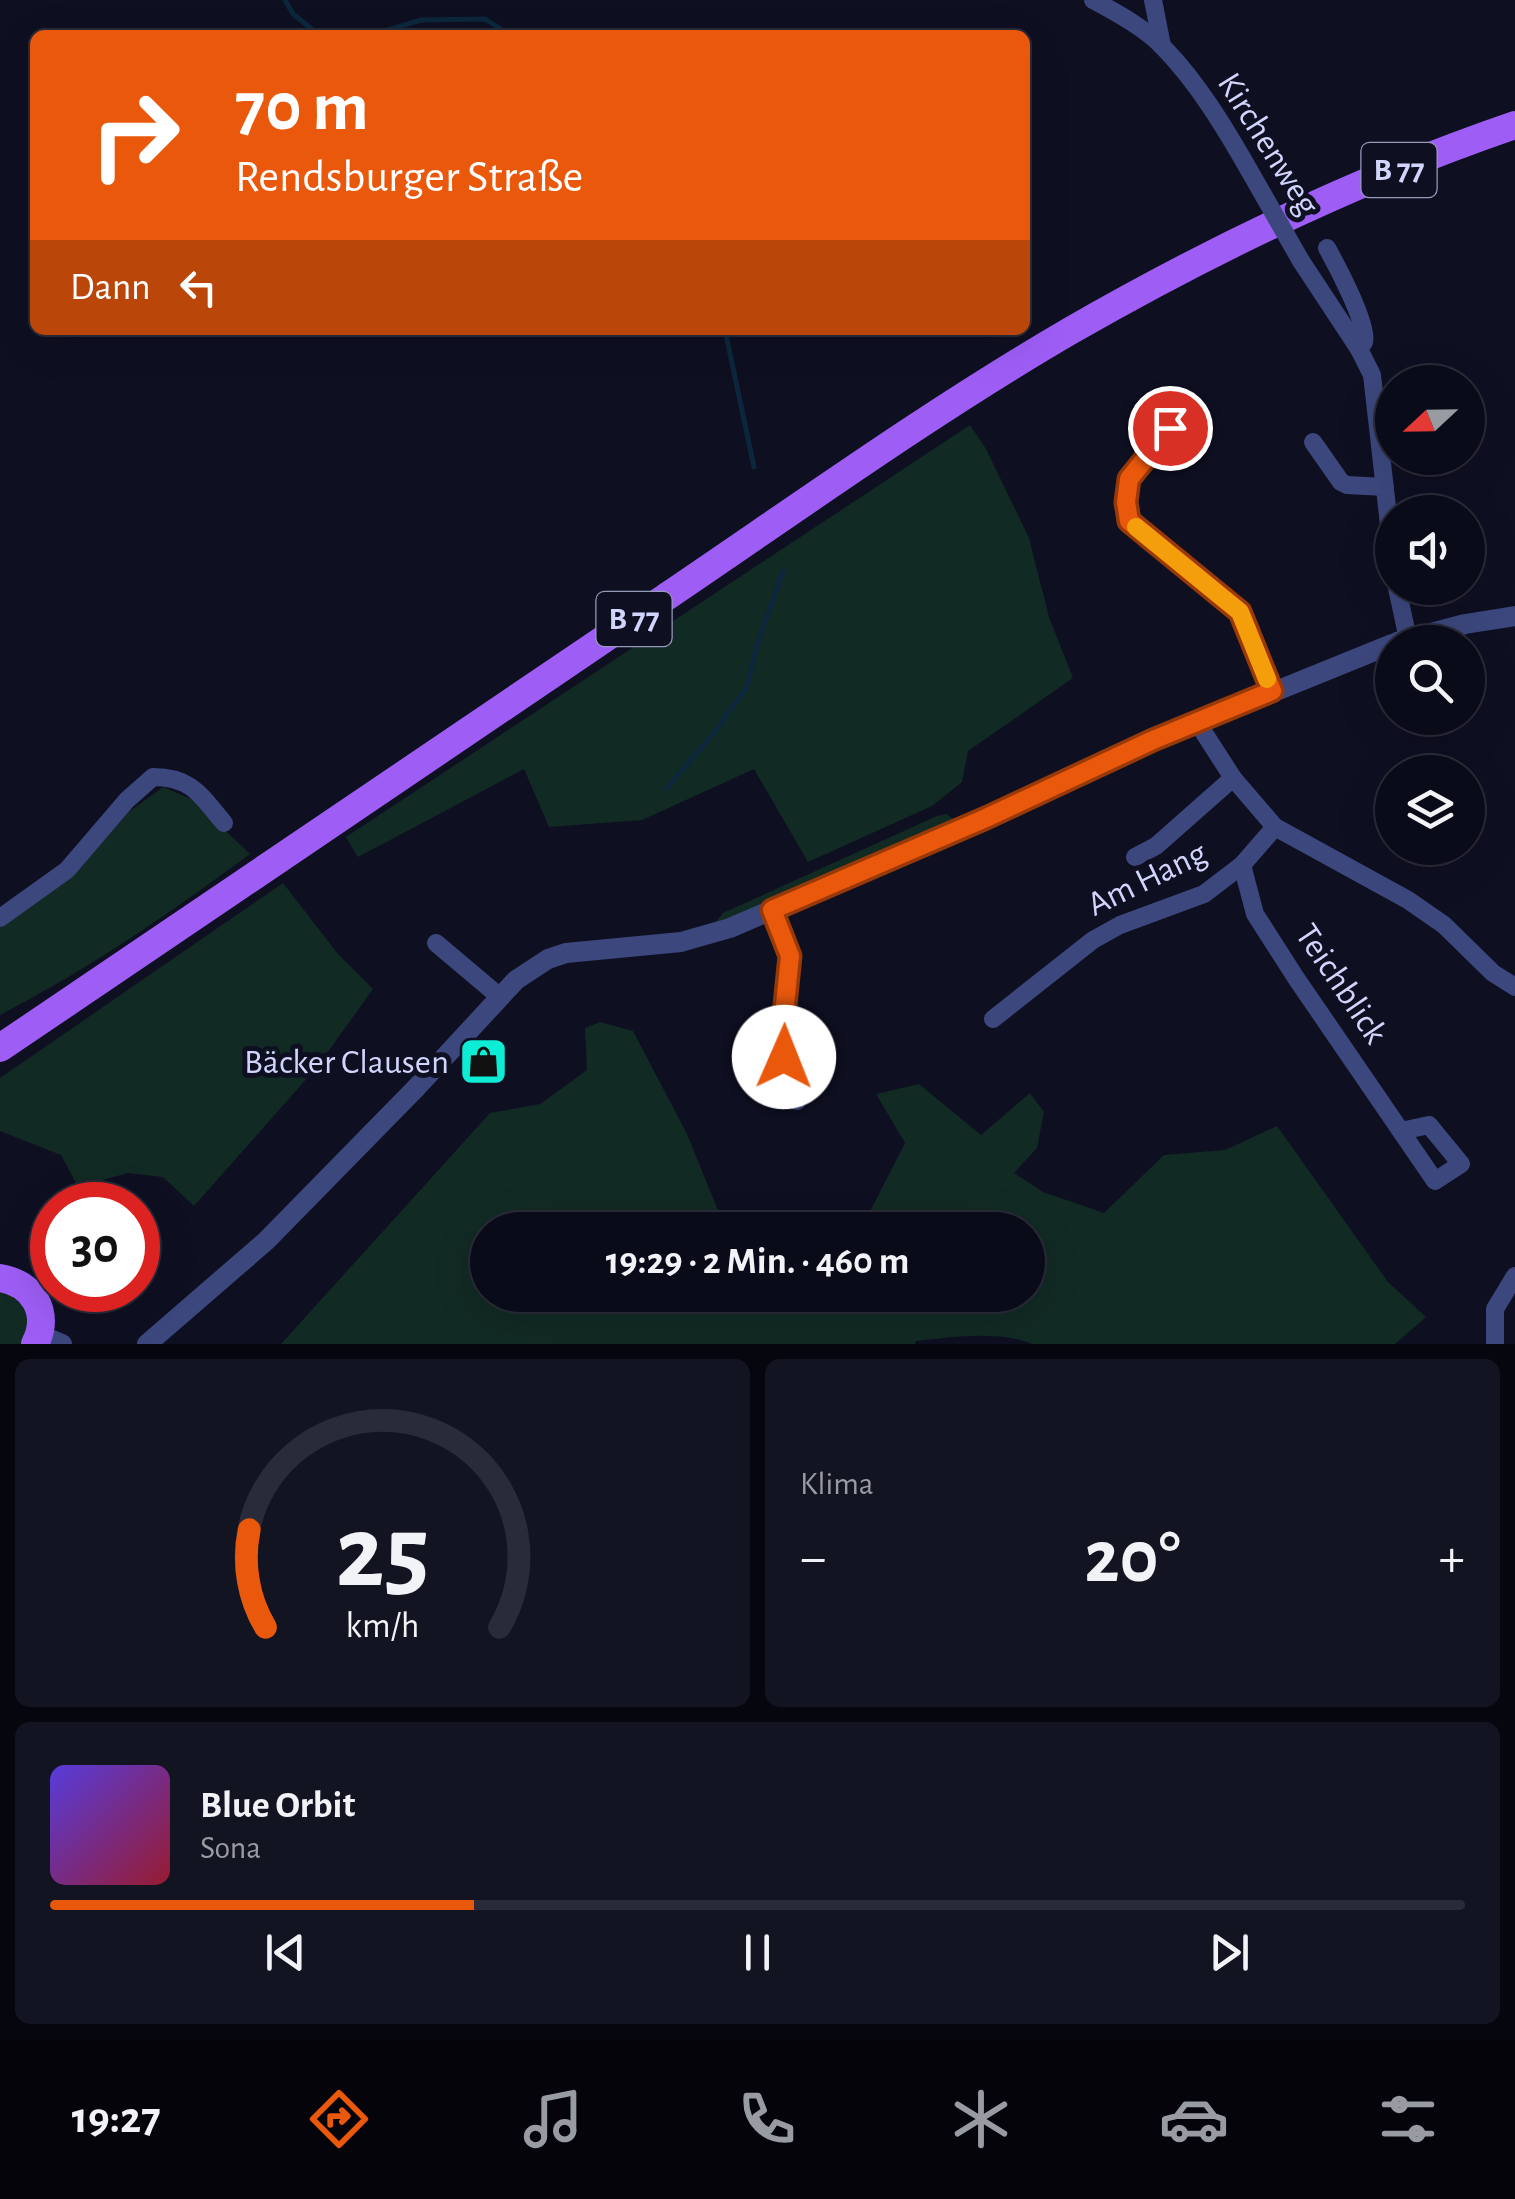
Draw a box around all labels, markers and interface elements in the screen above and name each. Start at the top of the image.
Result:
street label: Kirchenweg [1211,67,1325,221]
icon: right [70,70,200,200]
text: 70 m [235,73,369,143]
road number: B 77 [1362,143,1436,197]
text: Rendsburger Straße [235,155,583,200]
icon: left [171,260,226,315]
text: Dann [70,269,151,307]
north arrow [1375,365,1485,475]
map controls [1375,365,1485,865]
pin [1128,386,1213,471]
icon: arrive [1143,401,1198,456]
button: sound [1375,495,1485,605]
road number: B 77 [596,592,672,646]
button: search [1375,625,1485,735]
button: layers [1375,755,1485,865]
street label: Am Hang [1082,835,1212,923]
street label: Teichblick [1289,918,1393,1050]
position arrow [732,1005,836,1109]
shop icon: Bäcker Clausen [458,1036,510,1088]
place label: Bäcker Clausen [244,1045,449,1080]
speed limit sign: 30 [30,1182,160,1312]
text: 19:29 · 2 Min. · 460 m [606,1243,909,1281]
text: Klima [800,1468,874,1500]
text: 25 [336,1502,429,1606]
text: 20° [1084,1521,1181,1596]
text: − [800,1531,826,1586]
text: + [1439,1531,1465,1586]
text: km/h [346,1608,419,1644]
text: Blue Orbit [200,1787,355,1825]
text: Sona [200,1832,261,1864]
icon: previous [258,1925,313,1980]
icon: pause [730,1925,785,1980]
icon: next [1202,1925,1257,1980]
icon: directions [304,2084,374,2154]
icon: music [518,2084,588,2154]
icon: phone [732,2084,802,2154]
icon: climate [946,2084,1016,2154]
icon: car [1159,2084,1229,2154]
icon: filters [1373,2084,1443,2154]
text: 19:27 [72,2096,161,2141]

